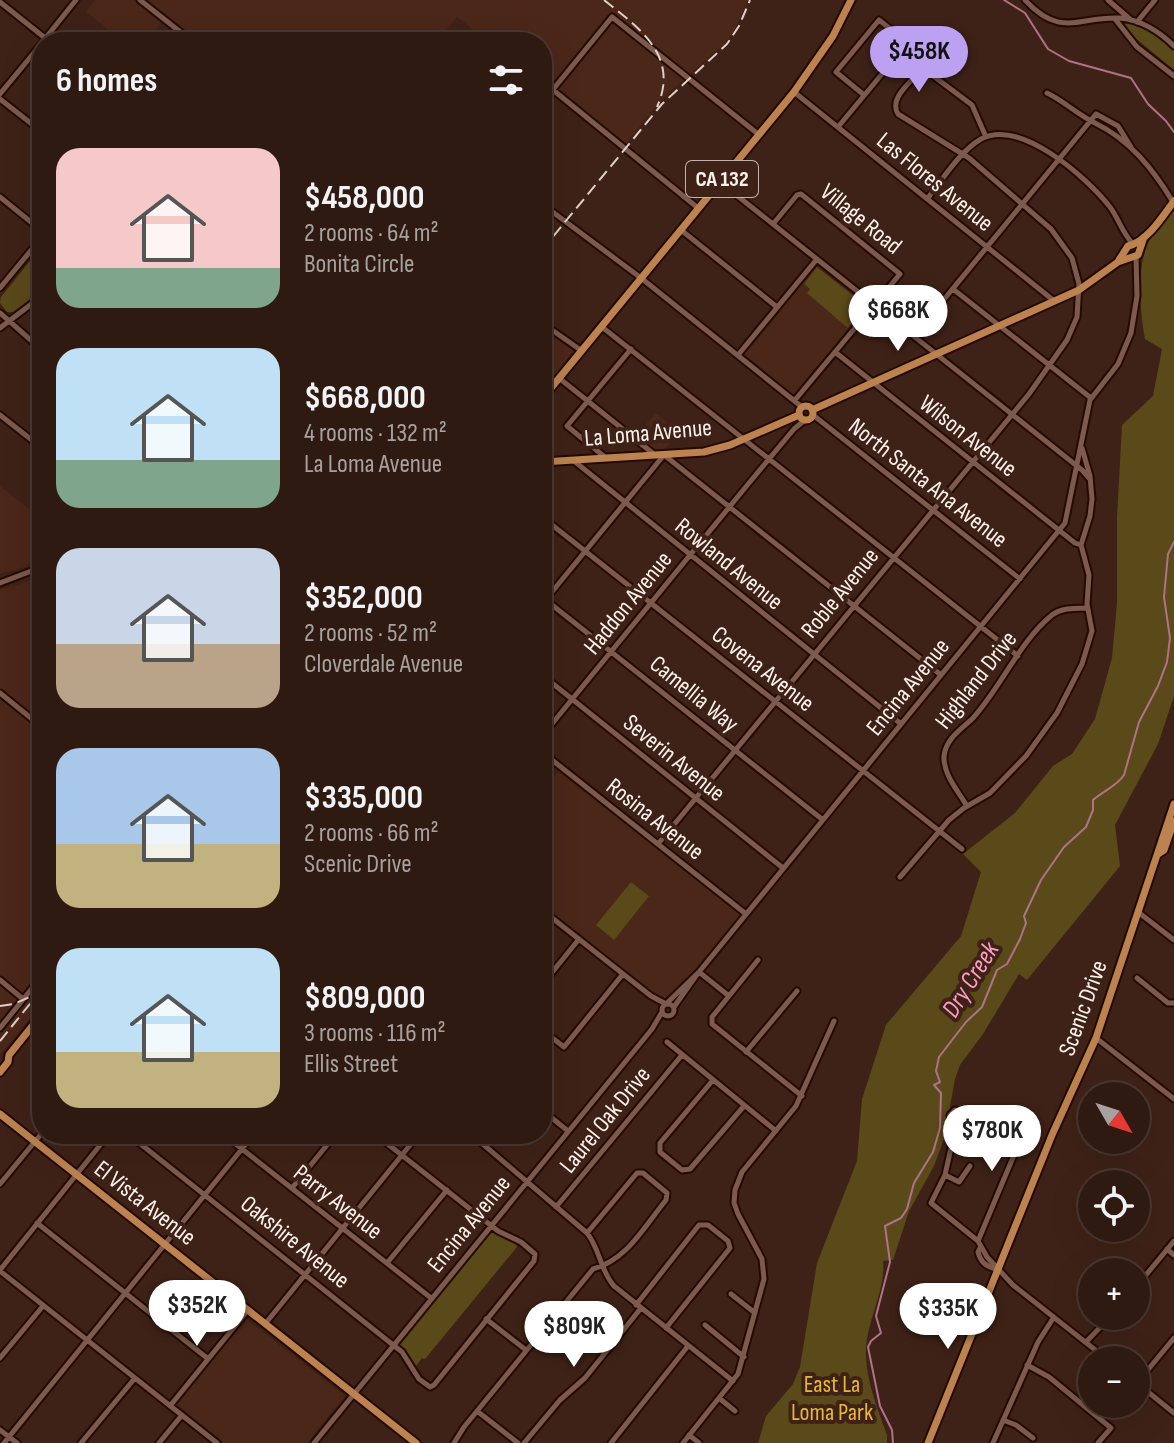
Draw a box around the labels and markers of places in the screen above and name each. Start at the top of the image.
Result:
pin: $458K [863,26,975,94]
pin: $668K [842,285,954,353]
pin: $780K [936,1105,1048,1173]
pin: $352K [141,1280,253,1348]
pin: $335K [892,1283,1004,1351]
pin: $809K [518,1301,630,1369]

